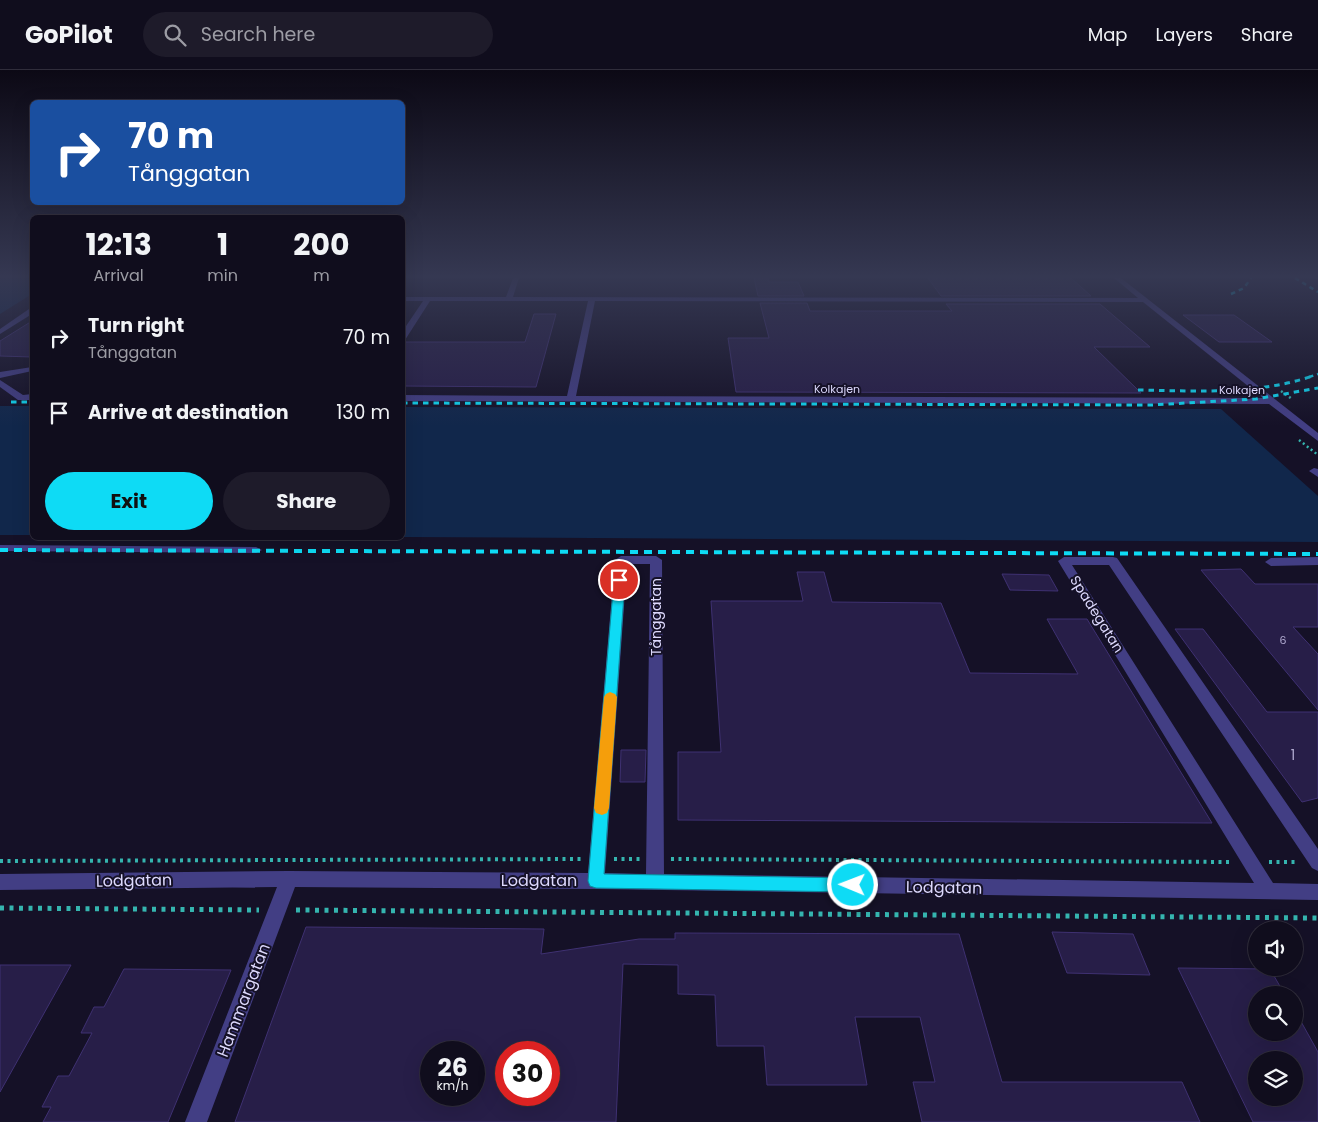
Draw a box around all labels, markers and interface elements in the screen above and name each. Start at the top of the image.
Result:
search box [143,12,493,57]
text: GoPilot [25,18,113,51]
icon: search [161,21,189,49]
text: Search here [201,21,315,48]
text: Map [1088,22,1128,47]
text: Layers [1156,22,1213,47]
text: Share [1241,22,1293,47]
text: 70 m [128,111,214,160]
icon: right [45,120,110,185]
text: Tånggatan [128,158,250,189]
text: 12:13 [85,223,152,266]
text: 1 [217,223,228,266]
text: 200 [293,223,350,266]
text: Arrival [93,264,144,287]
text: min [207,264,238,287]
text: m [313,264,330,287]
text: Turn right [88,312,184,339]
icon: right [45,324,73,352]
text: 70 m [343,324,390,351]
text: Tånggatan [88,341,177,364]
street label: Kolkajen [814,381,860,397]
street label: Kolkajen [1219,382,1265,398]
icon: arrive [45,399,73,427]
text: Arrive at destination [88,399,289,426]
text: 130 m [336,399,390,426]
button: Exit [45,472,213,530]
button: Share [223,472,390,530]
pin [598,559,640,601]
icon: arrive [605,566,633,594]
street label: Spadegatan [1065,571,1129,657]
street label: Tånggatan [646,578,666,656]
house number: 6 [1280,632,1287,648]
house number: 1 [1291,745,1295,765]
position arrow [826,858,878,910]
street label: Lodgatan [96,868,172,893]
street label: Lodgatan [501,869,577,892]
street label: Lodgatan [906,875,982,900]
map controls [1248,921,1303,1106]
button: sound [1248,921,1303,976]
street label: Hammargatan [211,940,276,1060]
button: search [1248,986,1303,1041]
speed limit sign: 30 [495,1041,560,1106]
text: 26 [437,1050,468,1085]
button: layers [1248,1051,1303,1106]
text: km/h [437,1077,468,1094]

